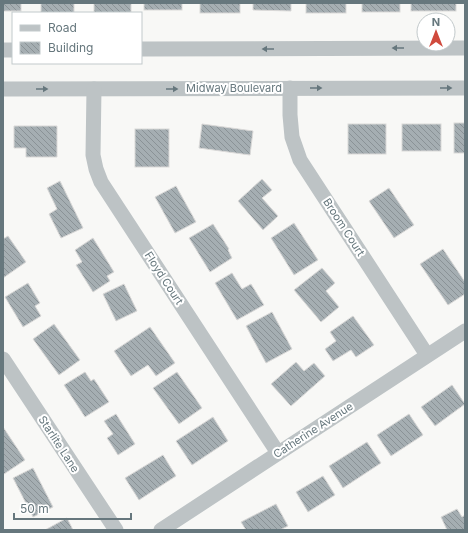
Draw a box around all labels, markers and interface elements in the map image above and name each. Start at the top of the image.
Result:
legend [12,12,142,64]
north arrow [416,12,456,52]
text: N [432,15,440,29]
text: Road [48,20,77,35]
text: Building [48,40,93,55]
one-way arrow [391,45,404,51]
one-way arrow [261,46,274,52]
street label: Midway Boulevard [186,81,282,95]
one-way arrow [310,85,323,91]
one-way arrow [440,85,453,91]
one-way arrow [36,86,49,92]
one-way arrow [166,86,179,92]
street label: Broom Court [320,195,368,259]
street label: Floyd Court [142,249,187,307]
street label: Catherine Avenue [270,399,356,461]
street label: Starlite Lane [35,413,83,475]
scale bar [14,495,131,521]
text: 50 m [20,501,49,516]

